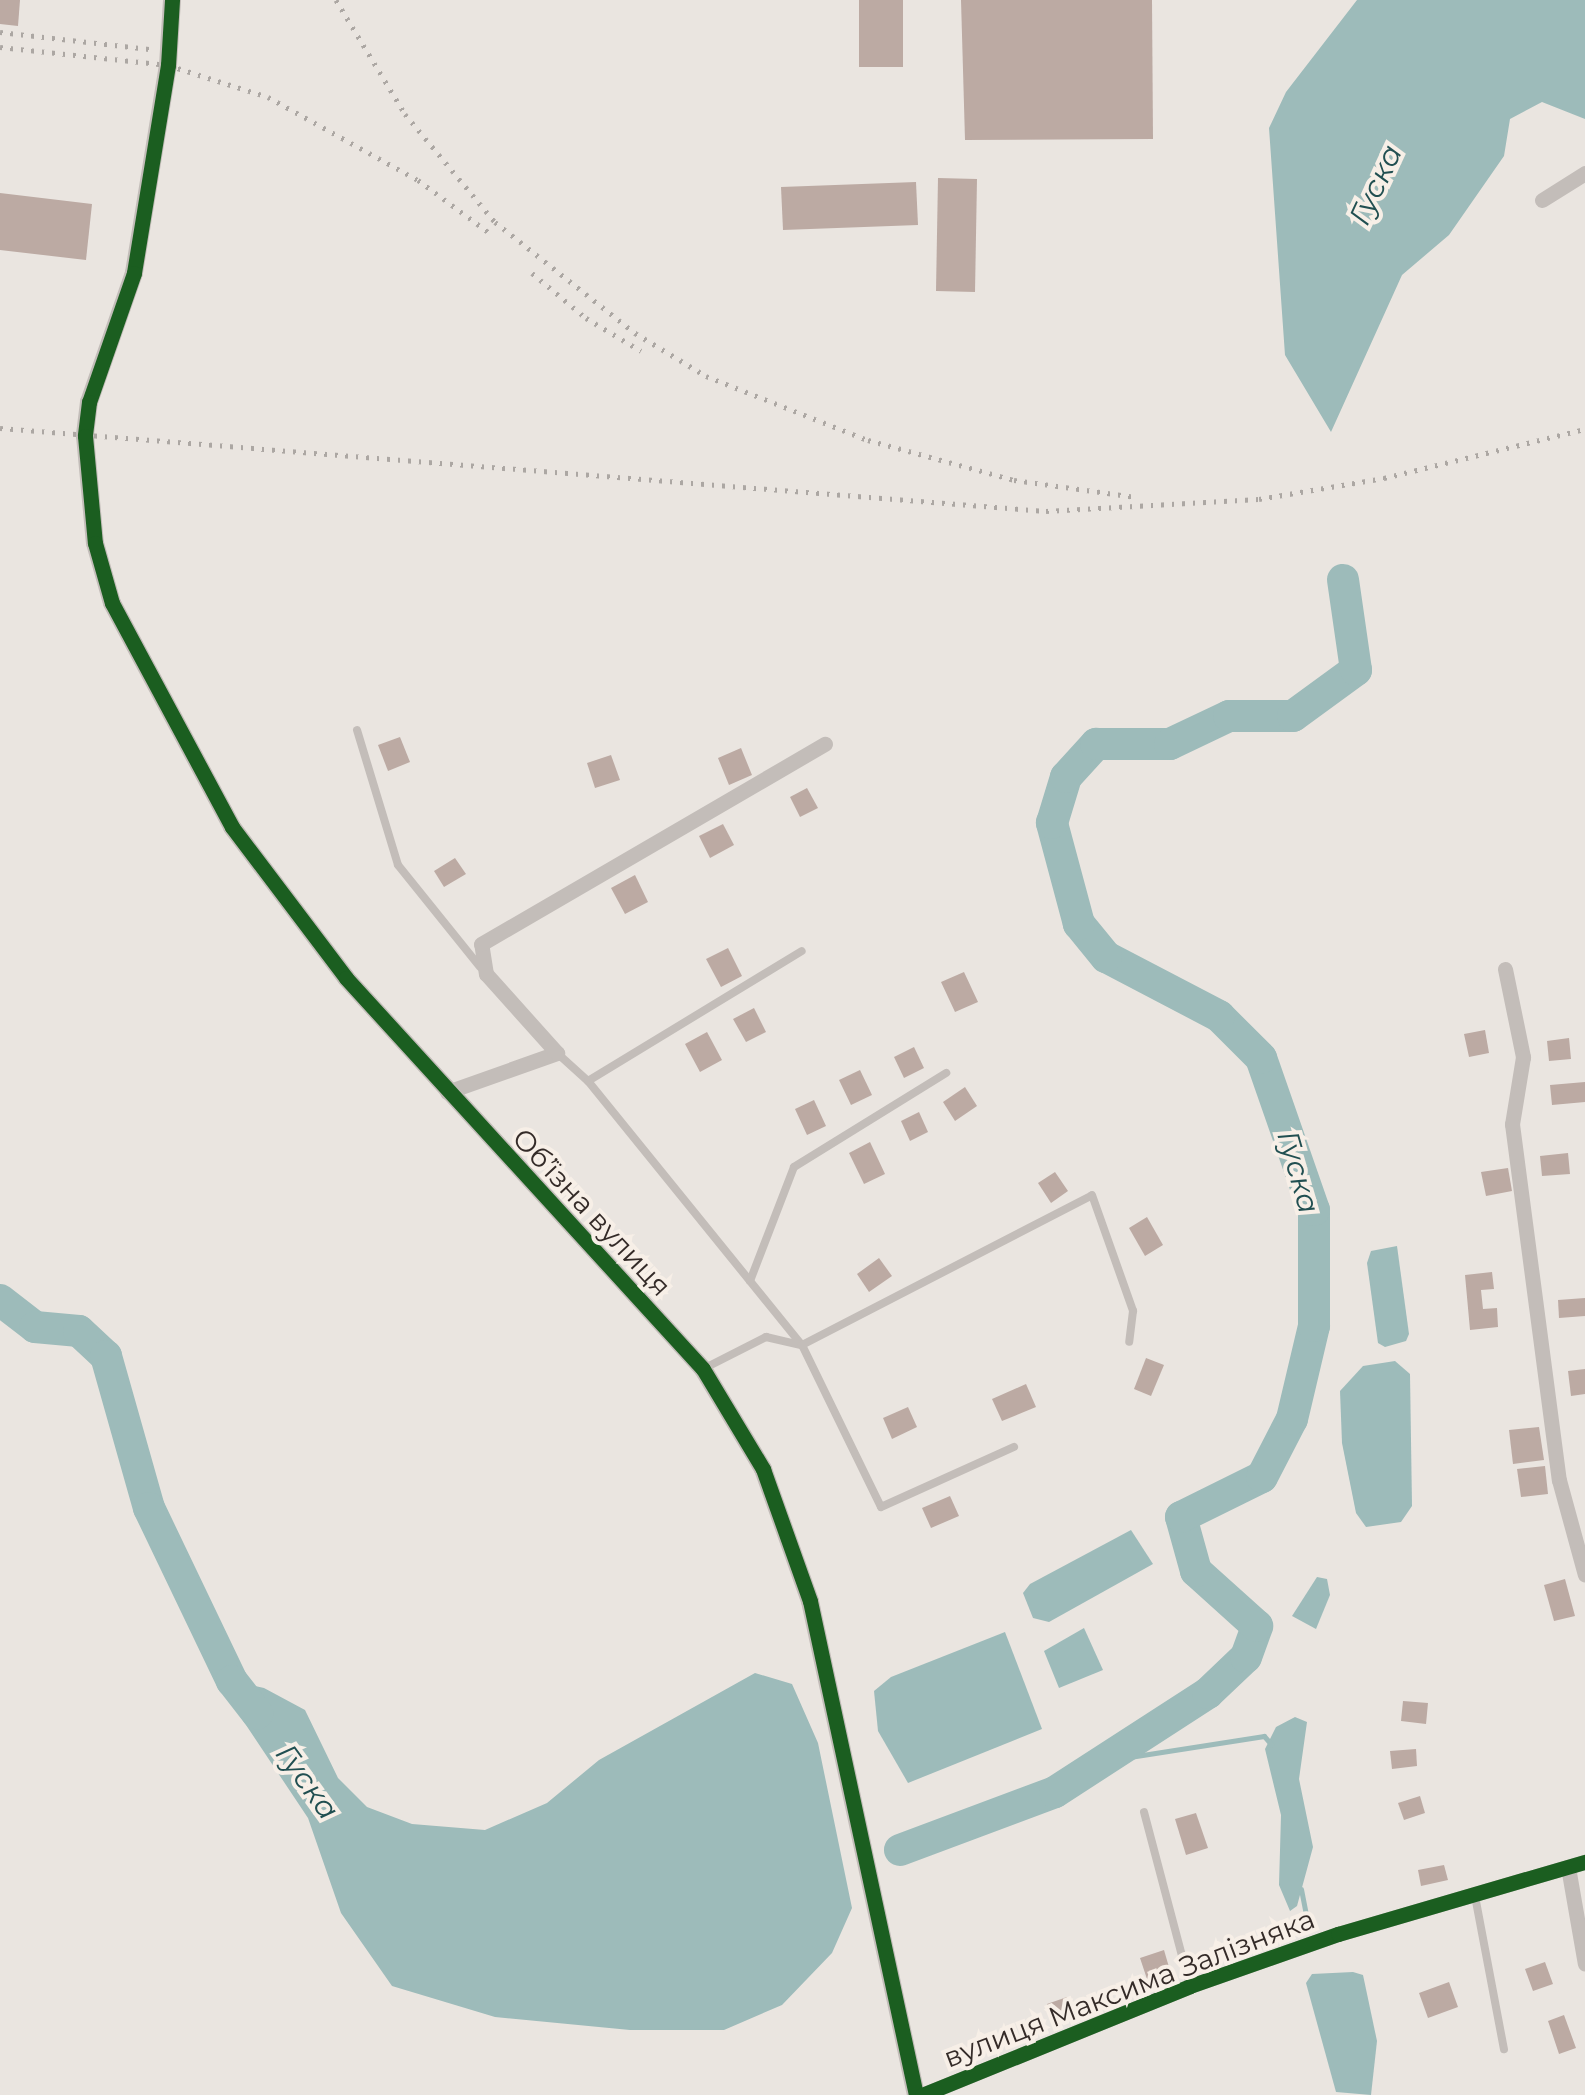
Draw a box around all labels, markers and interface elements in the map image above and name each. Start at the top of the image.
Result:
water label: Гуска [1342,139,1410,231]
street label: Обʼїзна вулиця [506,1121,678,1303]
water label: Гуска [1269,1126,1327,1218]
water label: Гуска [268,1737,346,1827]
street label: вулиця Максима Залізняка [939,1902,1319,2074]

